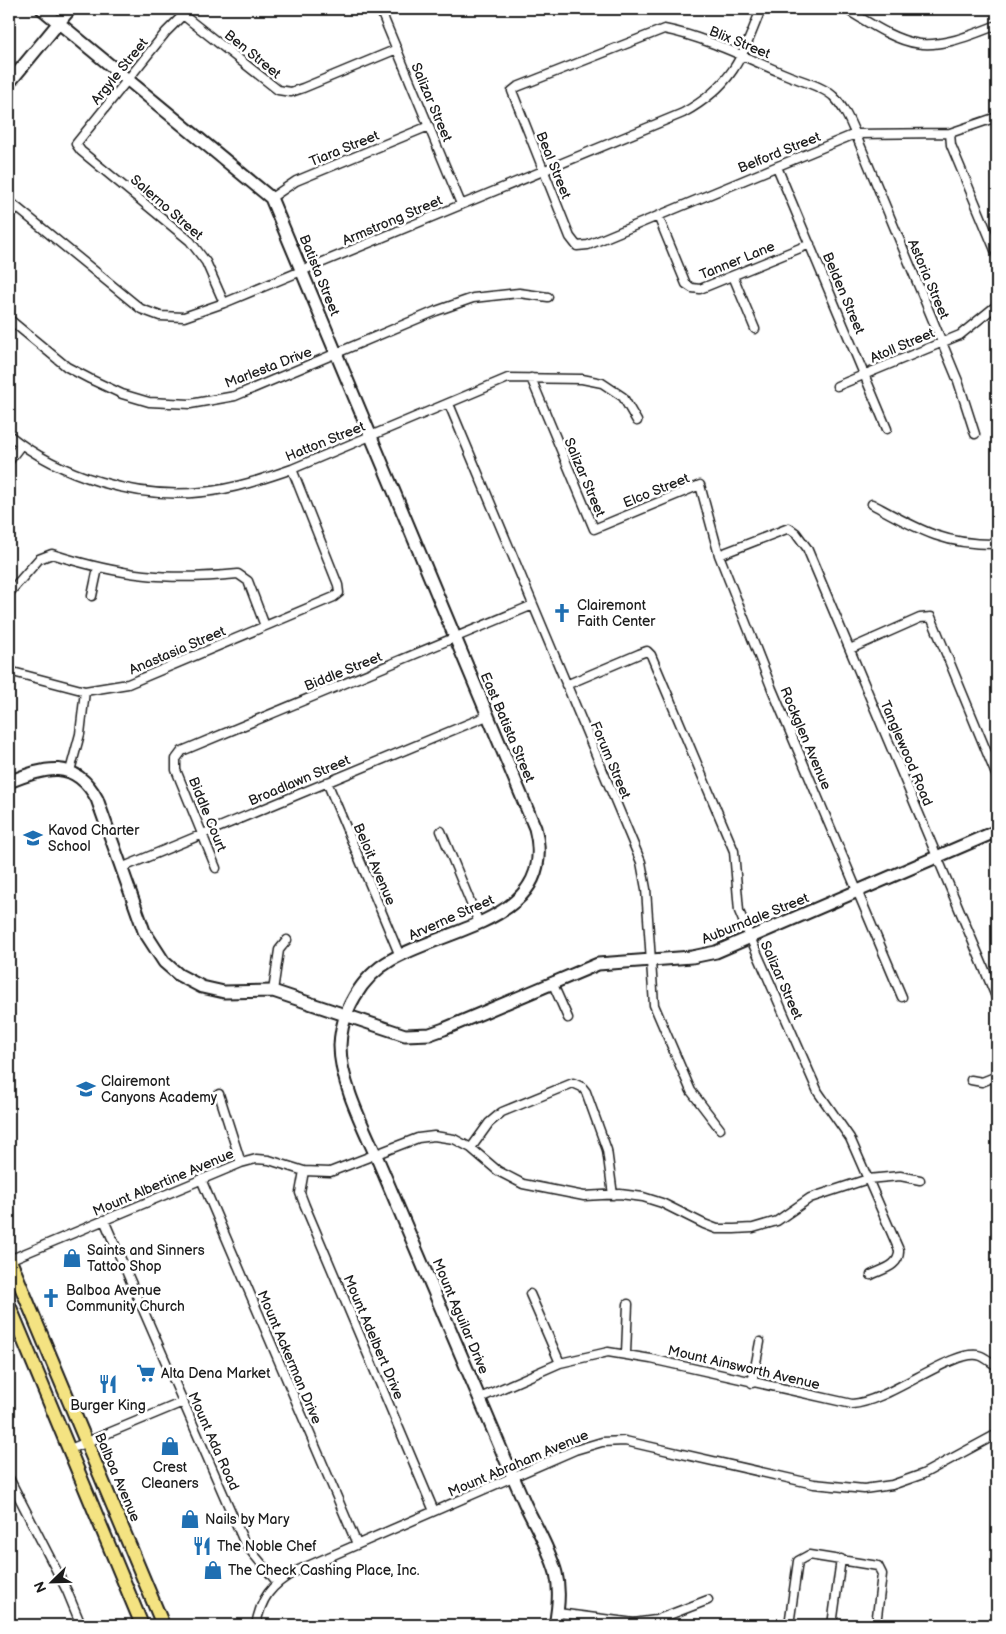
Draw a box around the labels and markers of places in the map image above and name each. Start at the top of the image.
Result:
place label: Clairemont Faith Center [577,597,656,630]
church icon: Clairemont Faith Center [551,602,573,624]
place label: Kavod Charter School [48,822,140,855]
school or university icon: Kavod Charter School [22,827,44,849]
place label: Clairemont Canyons Academy [101,1073,218,1106]
school or university icon: Clairemont Canyons Academy [75,1078,97,1100]
place label: Saints and Sinners Tattoo Shop [87,1242,205,1275]
shop icon: Saints and Sinners Tattoo Shop [61,1247,83,1269]
place label: Balboa Avenue Community Church [66,1282,185,1315]
church icon: Balboa Avenue Community Church [40,1287,62,1309]
supermarket icon: Alta Dena Market [135,1362,157,1384]
place label: Alta Dena Market [161,1365,271,1382]
restaurant icon: Burger King [97,1373,119,1395]
place label: Burger King [70,1397,146,1414]
shop icon: Crest Cleaners [159,1435,181,1457]
place label: Crest Cleaners [141,1459,199,1492]
shop icon: Nails by Mary [179,1508,201,1530]
place label: Nails by Mary [205,1511,290,1528]
restaurant icon: The Noble Chef [191,1535,213,1557]
place label: The Noble Chef [217,1538,317,1555]
shop icon: The Check Cashing Place, Inc. [202,1559,224,1581]
place label: The Check Cashing Place, Inc. [228,1562,420,1579]

